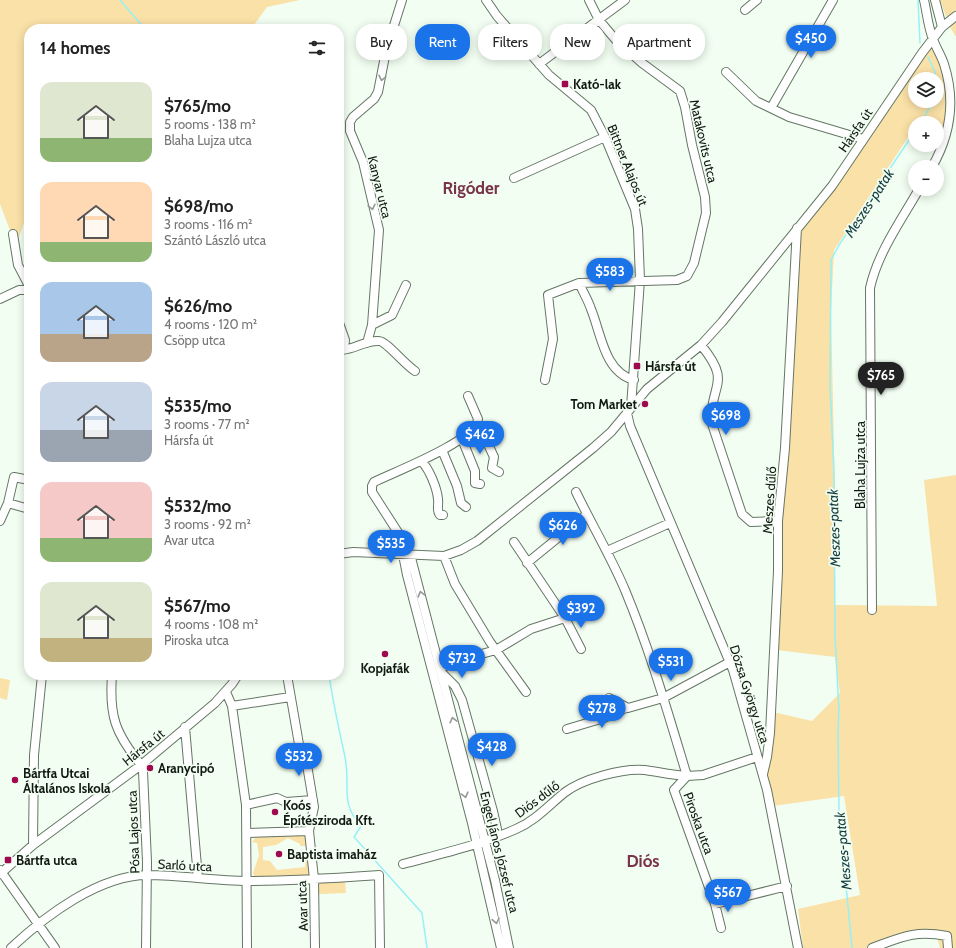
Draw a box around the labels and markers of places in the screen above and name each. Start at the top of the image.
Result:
pin: $450 [787,25,835,59]
place label: Kató-lak [573,76,622,92]
marker: Kató-lak [560,79,570,89]
pin: $583 [586,258,634,292]
place label: Hársfa út [645,358,697,374]
marker: Hársfa út [632,361,642,371]
pin: $765 [857,362,905,396]
place label: Tom Market [570,396,638,412]
marker: Tom Market [640,399,650,409]
pin: $698 [702,402,750,436]
pin: $462 [456,421,504,455]
pin: $626 [539,512,587,546]
pin: $535 [367,530,415,564]
pin: $392 [557,595,605,629]
pin: $732 [438,645,486,679]
pin: $531 [647,648,695,682]
marker: Kopjafák [380,649,390,659]
place label: Kopjafák [360,660,410,676]
pin: $278 [578,695,626,729]
pin: $428 [468,733,516,767]
pin: $532 [275,743,323,777]
place label: Aranycipó [158,760,215,776]
marker: Aranycipó [145,763,155,773]
place label: Bártfa Utcai Általános Iskola [23,765,111,796]
marker: Bártfa Utcai Általános Iskola [10,775,20,785]
place label: Koós Építésziroda Kft. [283,797,375,828]
marker: Koós Építésziroda Kft. [270,807,280,817]
place label: Baptista imaház [287,846,377,862]
marker: Baptista imaház [274,849,284,859]
place label: Bártfa utca [16,852,78,868]
marker: Bártfa utca [3,855,13,865]
pin: $567 [704,879,752,913]

